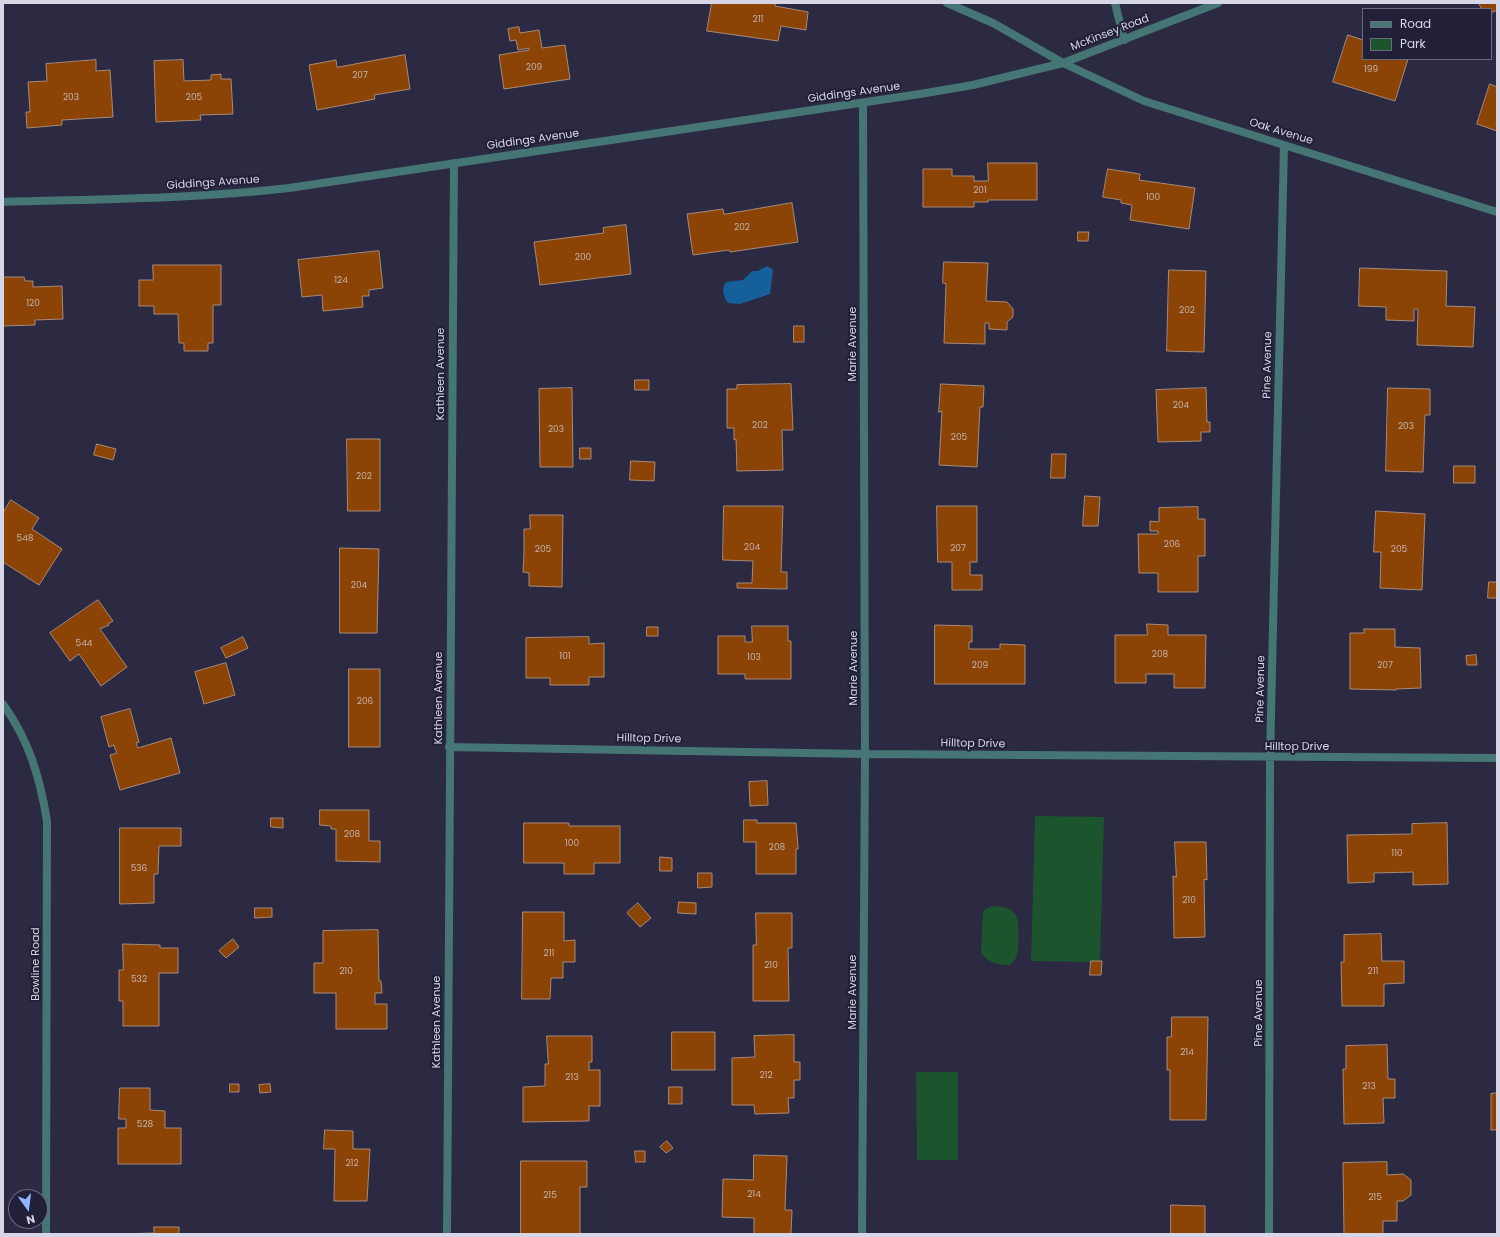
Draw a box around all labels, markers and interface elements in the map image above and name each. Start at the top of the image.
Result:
legend [1362,8,1492,60]
street label: McKinsey Road [1069,12,1151,54]
house number: 211 [753,15,763,25]
text: Road [1400,15,1431,32]
text: Park [1400,35,1426,52]
house number: 209 [526,63,542,73]
house number: 199 [1364,65,1378,75]
house number: 207 [352,71,368,81]
street label: Giddings Avenue [807,80,901,106]
house number: 203 [63,93,79,103]
house number: 205 [186,93,202,103]
street label: Oak Avenue [1248,116,1314,148]
street label: Giddings Avenue [486,127,580,153]
street label: Giddings Avenue [166,173,260,193]
house number: 201 [973,186,987,196]
house number: 100 [1146,193,1160,203]
house number: 202 [734,223,750,233]
house number: 200 [575,253,591,263]
house number: 124 [334,276,348,286]
house number: 120 [26,299,40,309]
house number: 202 [1179,306,1195,316]
street label: Marie Avenue [846,307,860,381]
street label: Kathleen Avenue [434,328,448,420]
street label: Pine Avenue [1261,331,1275,399]
house number: 204 [1173,401,1189,411]
house number: 202 [752,421,768,431]
house number: 203 [1398,422,1414,432]
house number: 203 [548,425,564,435]
house number: 205 [951,433,967,443]
house number: 202 [356,472,372,482]
house number: 548 [17,534,33,544]
house number: 206 [1164,540,1180,550]
house number: 204 [744,543,760,553]
house number: 207 [950,544,966,554]
house number: 205 [535,545,551,555]
house number: 205 [1391,545,1407,555]
house number: 204 [351,581,367,591]
street label: Marie Avenue [847,631,861,705]
house number: 544 [76,639,92,649]
house number: 208 [1152,650,1168,660]
street label: Kathleen Avenue [432,652,446,744]
house number: 101 [559,652,571,662]
house number: 103 [747,653,761,663]
street label: Pine Avenue [1254,655,1268,723]
house number: 209 [972,661,988,671]
house number: 207 [1377,661,1393,671]
house number: 206 [357,697,373,707]
street label: Hilltop Drive [617,732,681,746]
street label: Hilltop Drive [941,737,1005,751]
street label: Hilltop Drive [1265,740,1329,754]
house number: 208 [344,830,360,840]
house number: 100 [565,839,579,849]
house number: 208 [769,843,785,853]
house number: 110 [1391,849,1403,859]
house number: 536 [131,864,147,874]
house number: 210 [1182,896,1196,906]
street label: Bowline Road [29,927,43,1001]
house number: 211 [544,949,554,959]
street label: Marie Avenue [846,955,860,1029]
house number: 210 [764,961,778,971]
house number: 210 [339,967,353,977]
house number: 211 [1368,967,1378,977]
house number: 532 [131,975,147,985]
street label: Kathleen Avenue [430,976,444,1068]
street label: Pine Avenue [1252,979,1266,1047]
house number: 214 [1180,1048,1194,1058]
house number: 212 [759,1071,773,1081]
house number: 213 [565,1073,579,1083]
house number: 213 [1362,1082,1376,1092]
house number: 528 [137,1120,153,1130]
house number: 212 [345,1159,359,1169]
north arrow [8,1189,48,1229]
house number: 214 [747,1190,761,1200]
house number: 215 [543,1191,557,1201]
house number: 215 [1368,1193,1382,1203]
text: N [25,1211,37,1228]

